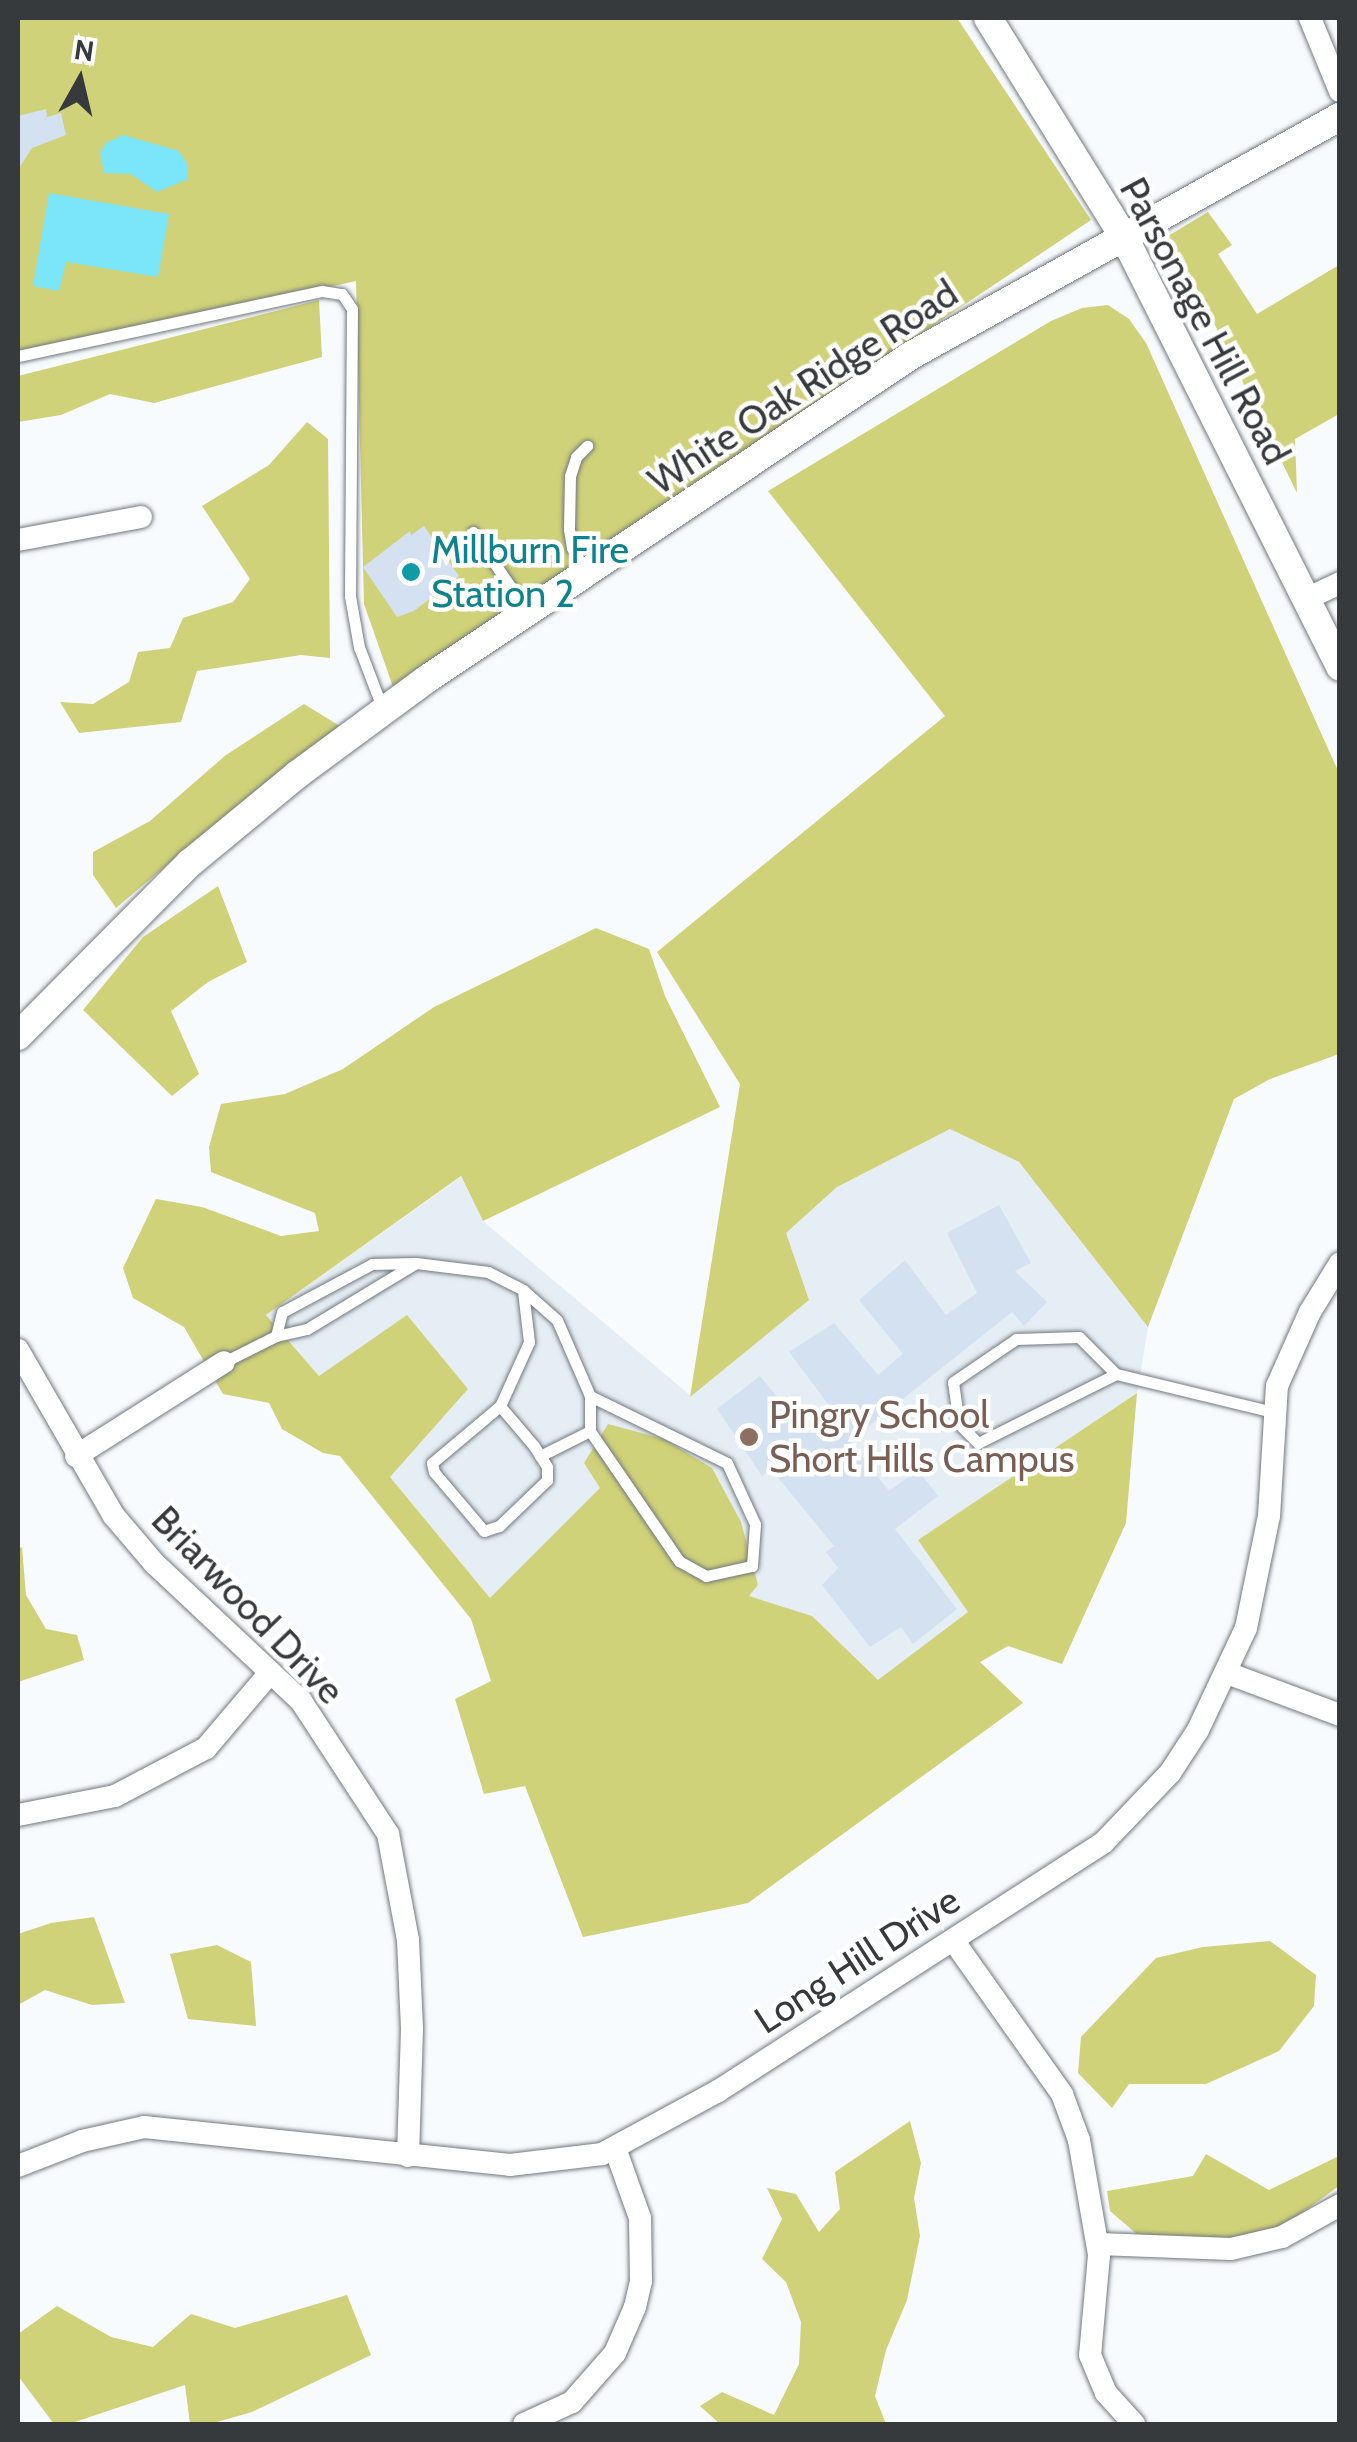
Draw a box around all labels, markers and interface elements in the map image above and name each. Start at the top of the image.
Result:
north arrow [30,30,130,130]
text: N [72,32,96,69]
street label: Parsonage Hill Road [1110,170,1300,472]
street label: White Oak Ridge Road [640,270,966,504]
place label: Millburn Fire Station 2 [431,527,629,616]
marker: Millburn Fire Station 2 [400,561,422,583]
place label: Pingry School Short Hills Campus [769,1392,1074,1482]
marker: Pingry School Short Hills Campus [738,1426,760,1448]
street label: Briarwood Drive [142,1497,354,1713]
street label: Long Hill Drive [746,1877,968,2043]

